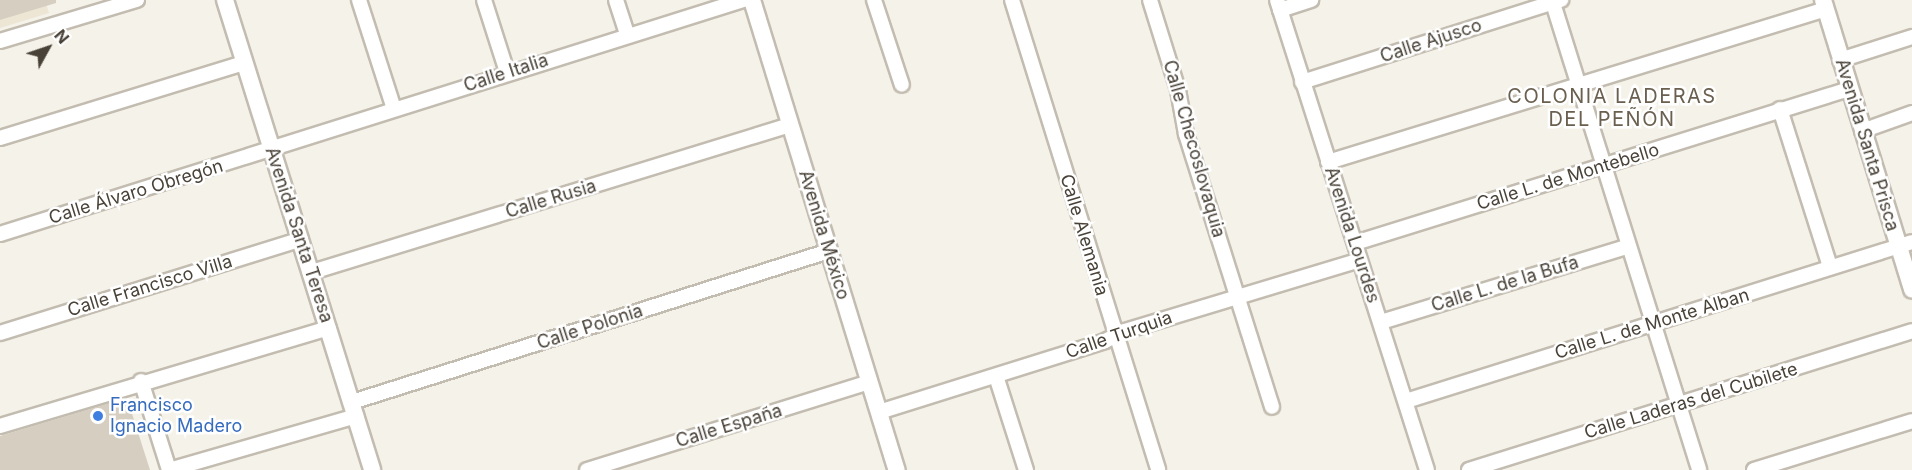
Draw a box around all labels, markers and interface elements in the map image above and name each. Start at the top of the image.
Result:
street label: Calle Ajusco [1377,14,1485,68]
north arrow [18,18,78,78]
text: N [50,25,73,48]
street label: Calle Italia [461,49,551,97]
street label: Avenida Santa Prisca [1830,56,1904,234]
street label: Calle Checoslovaquia [1158,58,1230,240]
district label: COLONIA LADERAS DEL PEÑÓN [1507,85,1717,132]
street label: Calle L. de Montebello [1474,139,1662,215]
street label: Avenida Santa Teresa [260,144,338,326]
street label: Calle Álvaro Obregón [46,155,226,229]
street label: Avenida Lourdes [1320,164,1384,306]
street label: Avenida México [794,168,854,302]
street label: Calle Alemania [1055,172,1113,298]
street label: Calle Rusia [503,175,599,223]
street label: Calle Francisco Villa [65,251,235,321]
street label: Calle L. de la Bufa [1429,251,1581,317]
street label: Calle L. de Monte Alban [1552,284,1752,364]
street label: Calle Polonia [534,300,646,354]
street label: Calle Turquia [1063,307,1175,363]
street label: Calle Laderas del Cubilete [1582,358,1800,444]
place label: Francisco Ignacio Madero [110,395,242,438]
street label: Calle España [673,400,785,452]
marker: Francisco Ignacio Madero [91,409,105,423]

